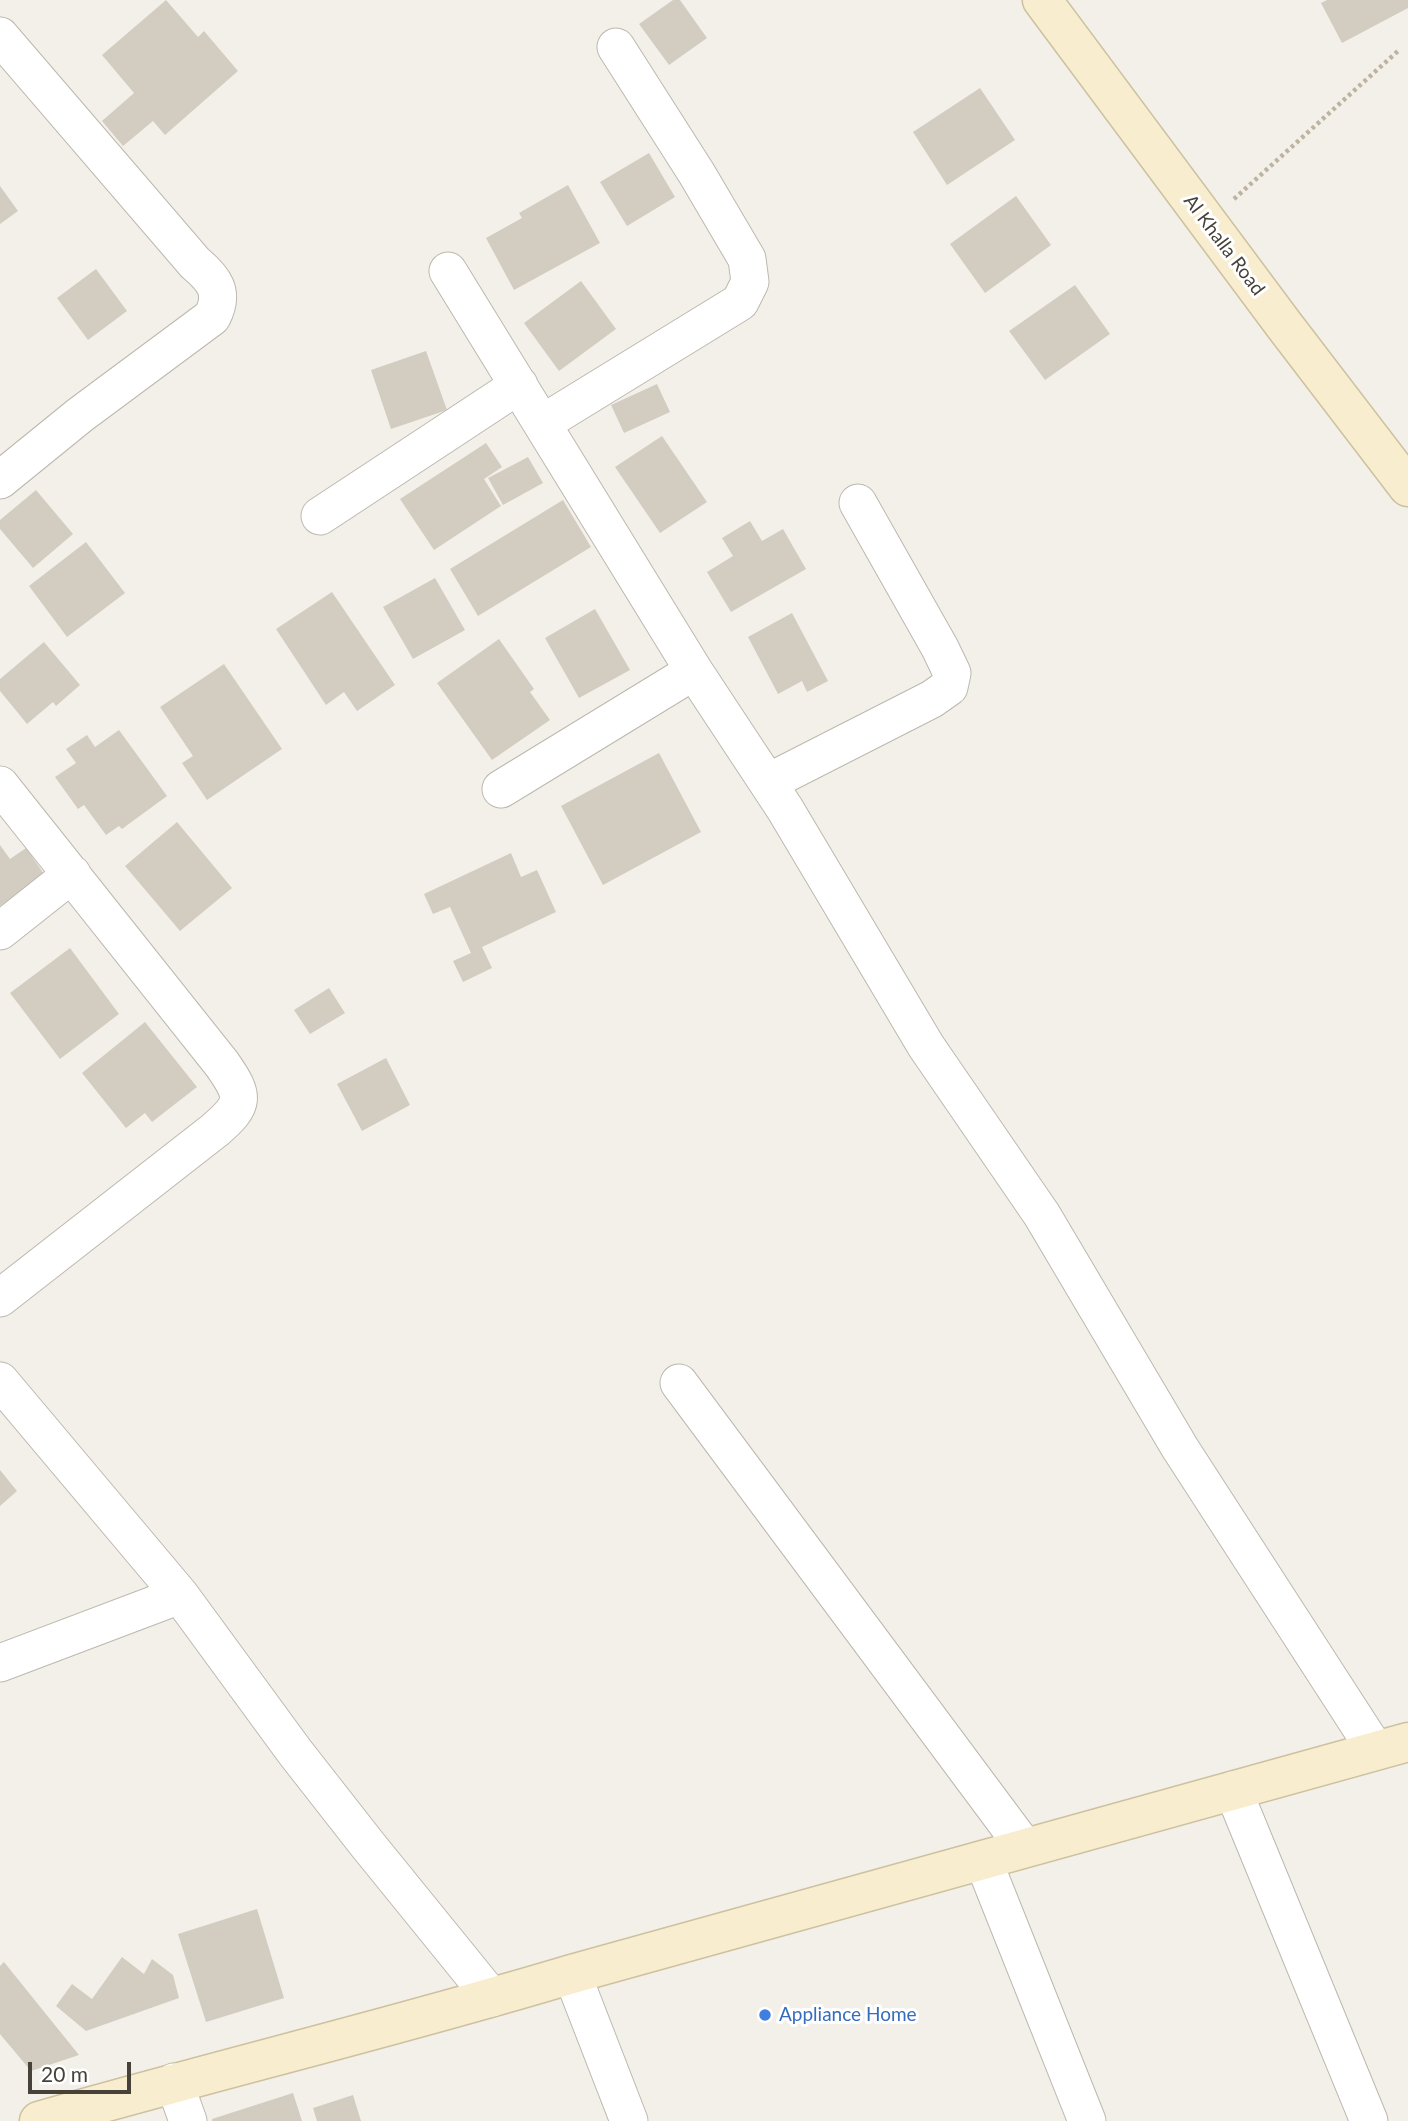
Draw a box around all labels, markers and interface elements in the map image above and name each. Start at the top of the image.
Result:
street label: Al Khalla Road [1179,190,1269,300]
place label: Appliance Home [779,2004,917,2026]
marker: Appliance Home [757,2007,773,2023]
scale bar [32,2048,135,2092]
text: 20 m [41,2061,88,2086]

